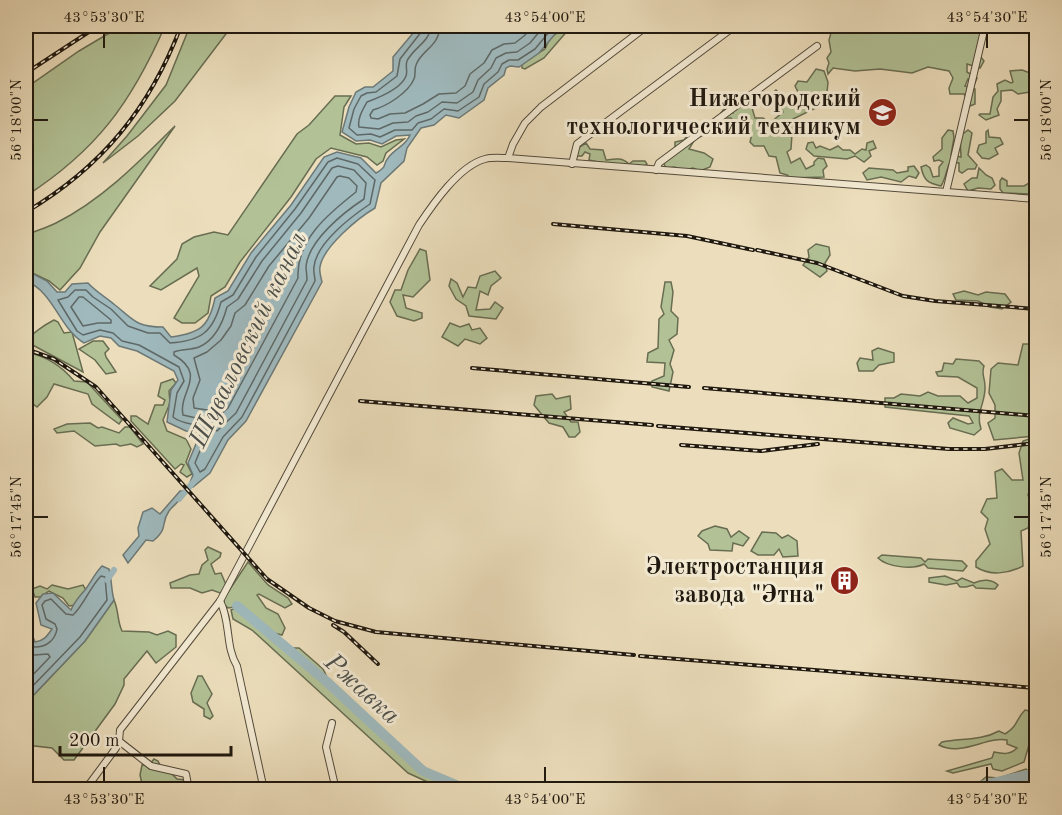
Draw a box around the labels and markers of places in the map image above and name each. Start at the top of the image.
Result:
place label: Нижегородский технологический техникум [566,88,861,140]
school or university icon: Нижегородский технологический техникум [866,96,898,128]
place label: Электростанция завода "Этна" [645,556,824,608]
building icon: Электростанция завода "Этна" [829,564,861,596]

